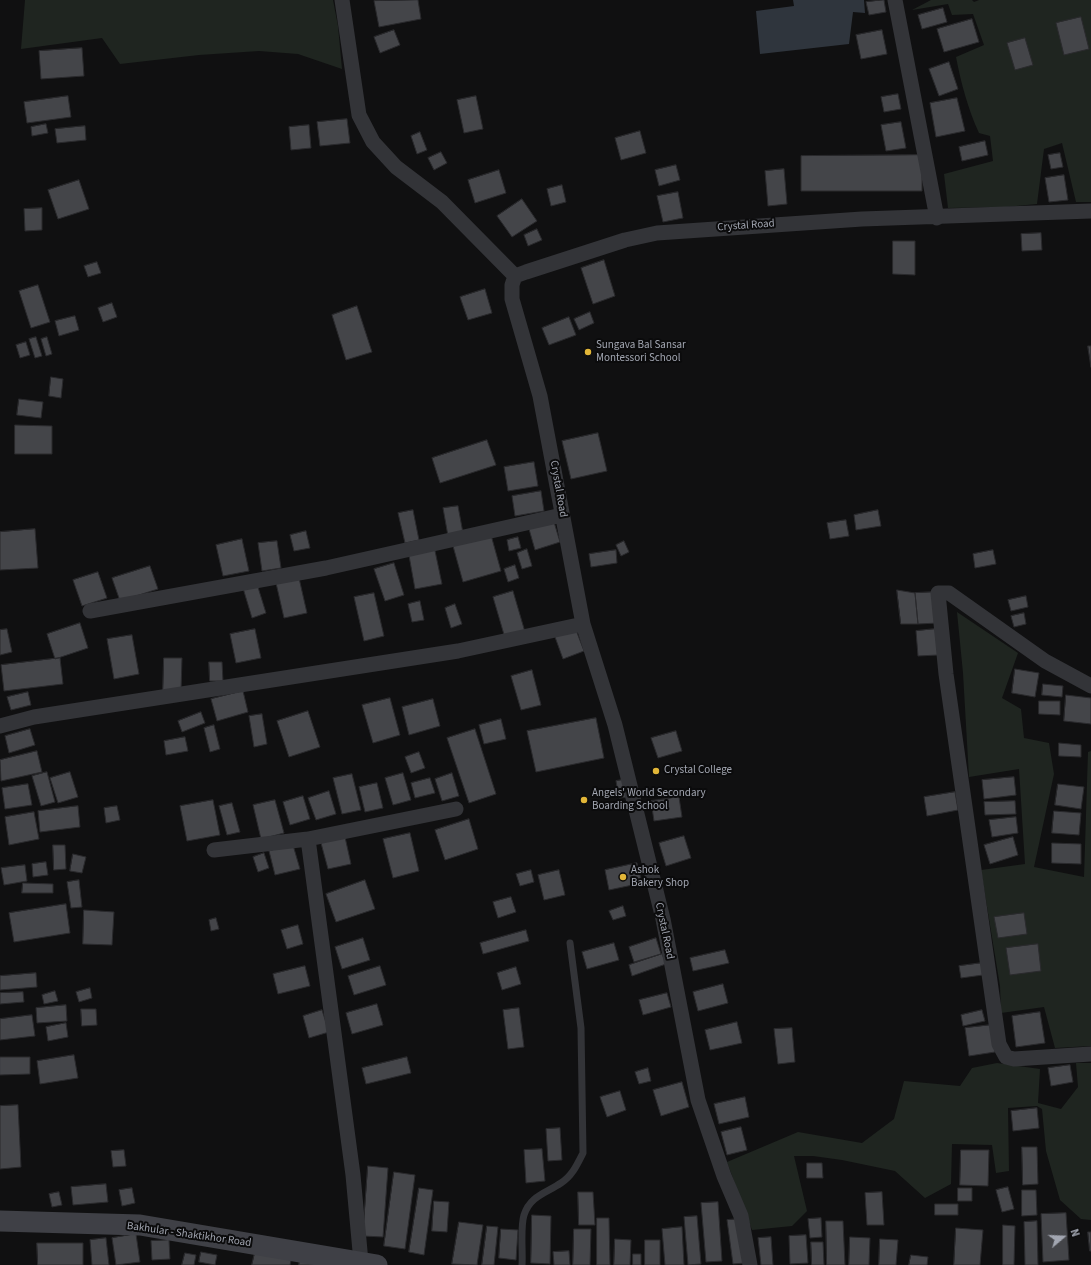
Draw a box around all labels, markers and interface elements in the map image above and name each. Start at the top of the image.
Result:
street label: Crystal Road [717,217,775,235]
place label: Sungava Bal Sansar Montessori School [596,339,686,365]
marker: Sungava Bal Sansar Montessori School [583,347,593,357]
street label: Crystal Road [547,460,569,518]
place label: Crystal College [664,764,732,778]
marker: Crystal College [651,766,661,776]
place label: Angels' World Secondary Boarding School [592,787,706,813]
marker: Angels' World Secondary Boarding School [579,795,589,805]
place label: Ashok Bakery Shop [631,864,689,890]
marker: Ashok Bakery Shop [618,872,628,882]
street label: Crystal Road [652,901,676,961]
north arrow [1043,1217,1083,1257]
street label: Bakhular - Shaktikhor Road [126,1220,252,1250]
text: N [1067,1227,1083,1239]

